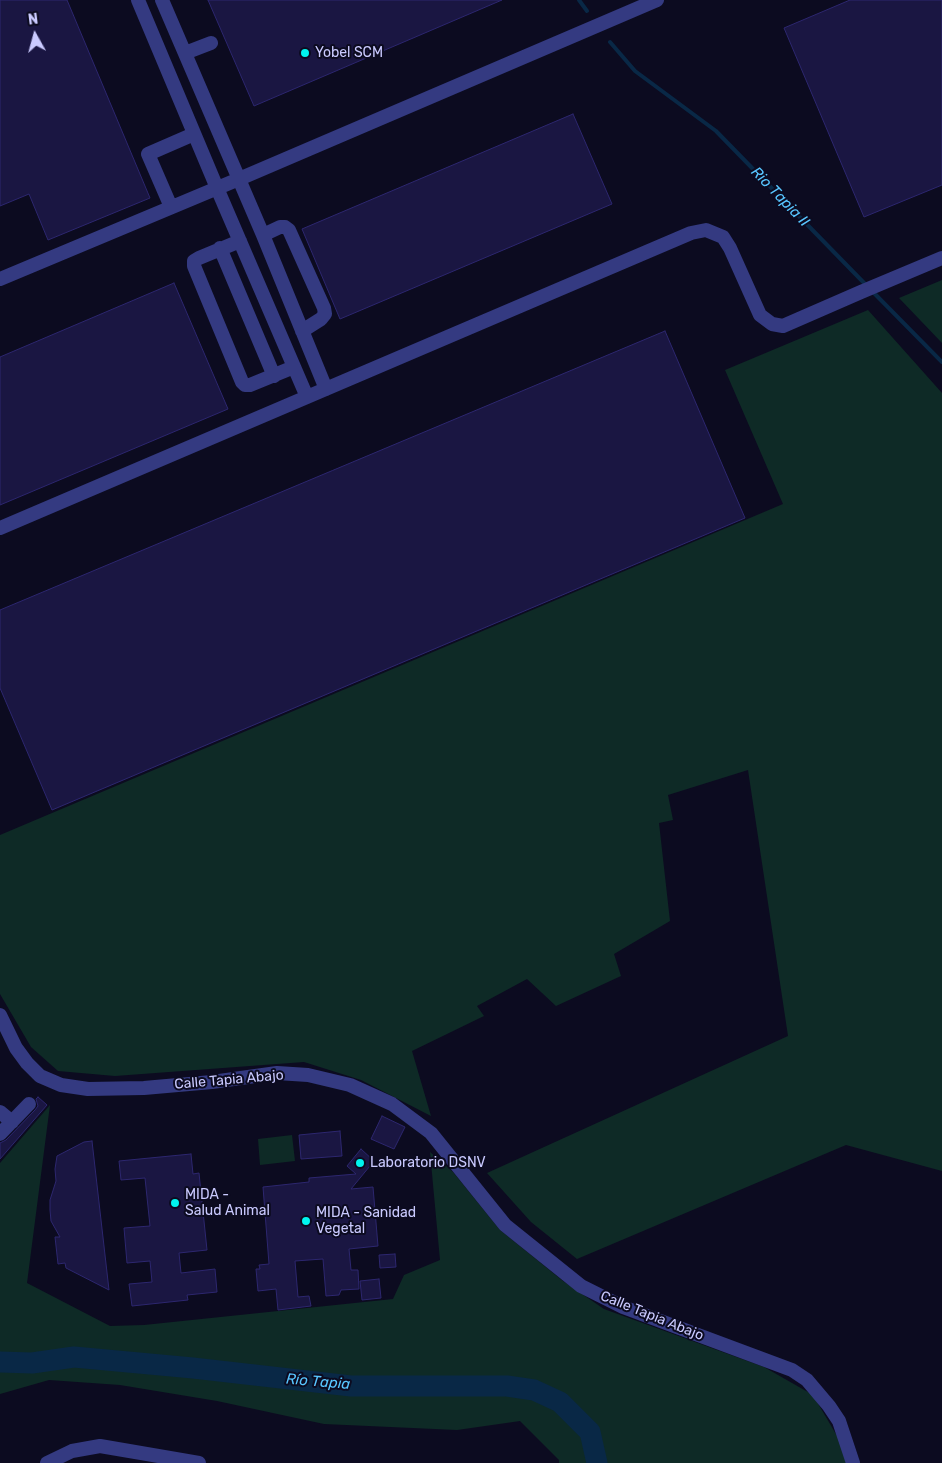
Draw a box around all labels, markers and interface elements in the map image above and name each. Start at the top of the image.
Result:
north arrow [10,10,60,60]
text: N [27,11,39,29]
place label: Yobel SCM [315,45,383,61]
marker: Yobel SCM [299,47,311,59]
water label: Rio Tapia II [747,163,813,231]
street label: Calle Tapia Abajo [174,1067,284,1093]
place label: Laboratorio DSNV [370,1155,486,1171]
marker: Laboratorio DSNV [354,1157,366,1169]
place label: MIDA - Salud Animal [185,1187,270,1220]
marker: MIDA - Salud Animal [169,1197,181,1209]
place label: MIDA - Sanidad Vegetal [316,1205,416,1238]
marker: MIDA - Sanidad Vegetal [300,1215,312,1227]
street label: Calle Tapia Abajo [598,1288,706,1344]
water label: Río Tapia [285,1370,351,1394]

